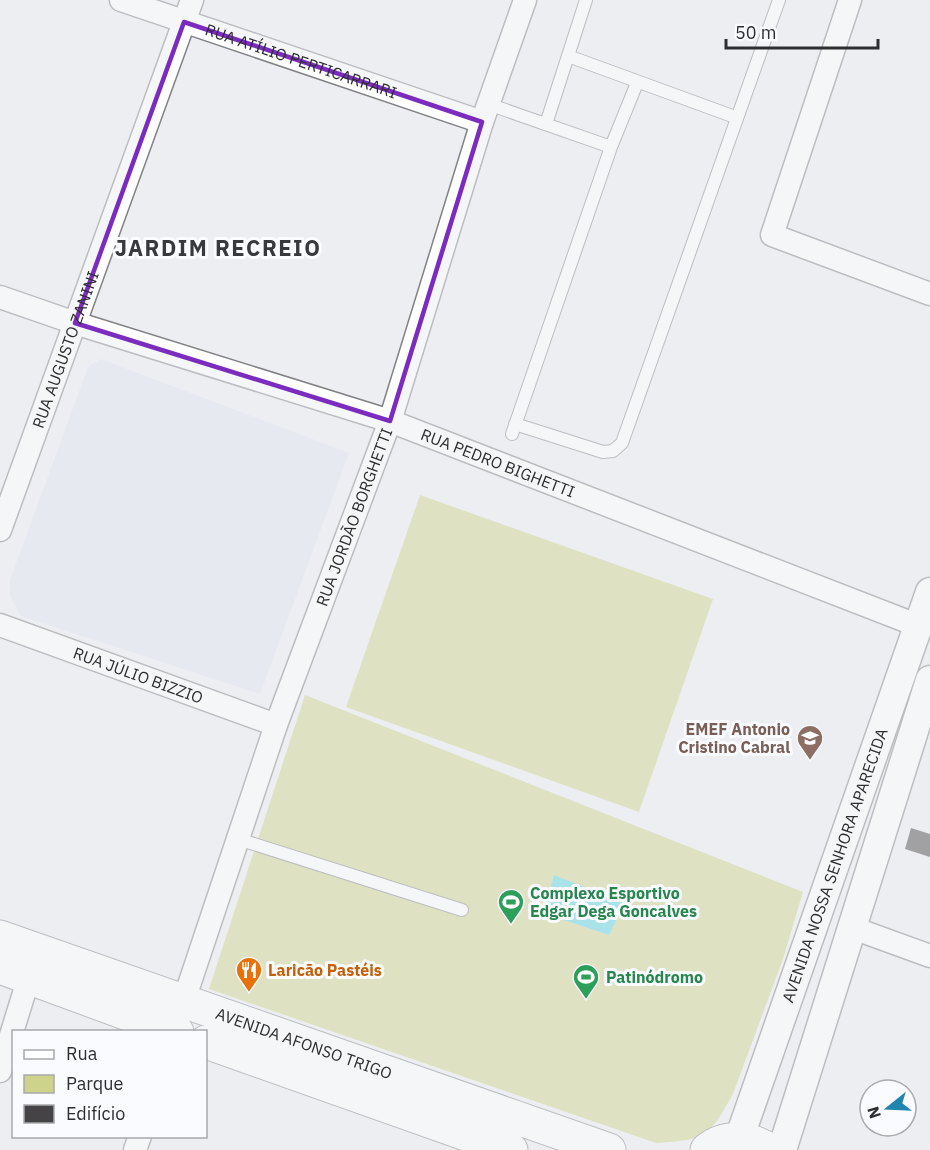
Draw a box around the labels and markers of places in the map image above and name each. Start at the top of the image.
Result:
place label: EMEF Antonio Cristino Cabral [678,719,790,757]
school or university icon: EMEF Antonio Cristino Cabral [795,723,825,761]
place label: Complexo Esportivo Edgar Dega Goncalves [530,883,697,921]
sports icon: Complexo Esportivo Edgar Dega Goncalves [496,887,526,925]
restaurant icon: Laricão Pastéis [234,955,264,993]
place label: Laricão Pastéis [268,960,382,980]
sports icon: Patinódromo [571,962,601,1000]
place label: Patinódromo [606,967,703,987]

